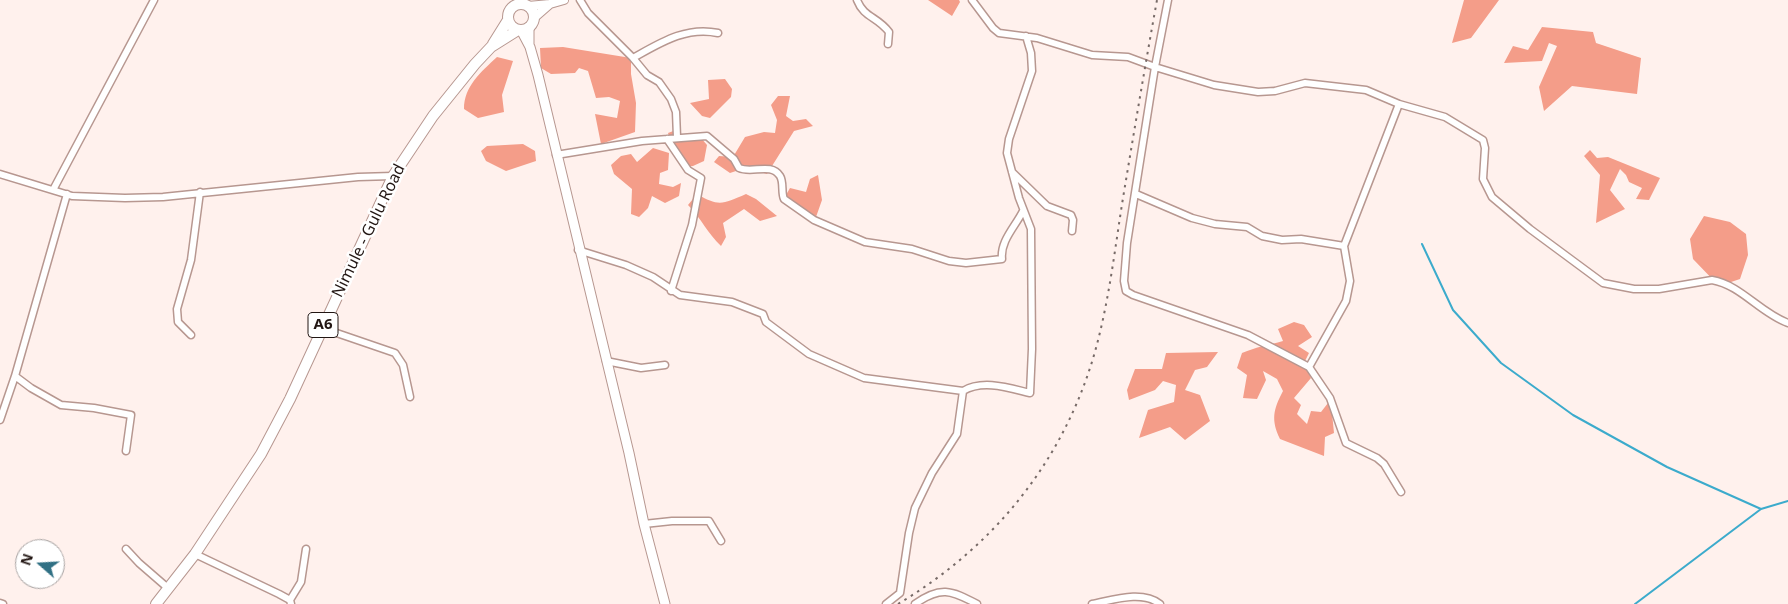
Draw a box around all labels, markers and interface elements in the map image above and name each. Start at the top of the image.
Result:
street label: Nimule - Gulu Road [328,161,410,301]
road number: A6 [308,312,338,338]
north arrow [15,539,65,589]
text: N [15,551,37,568]

